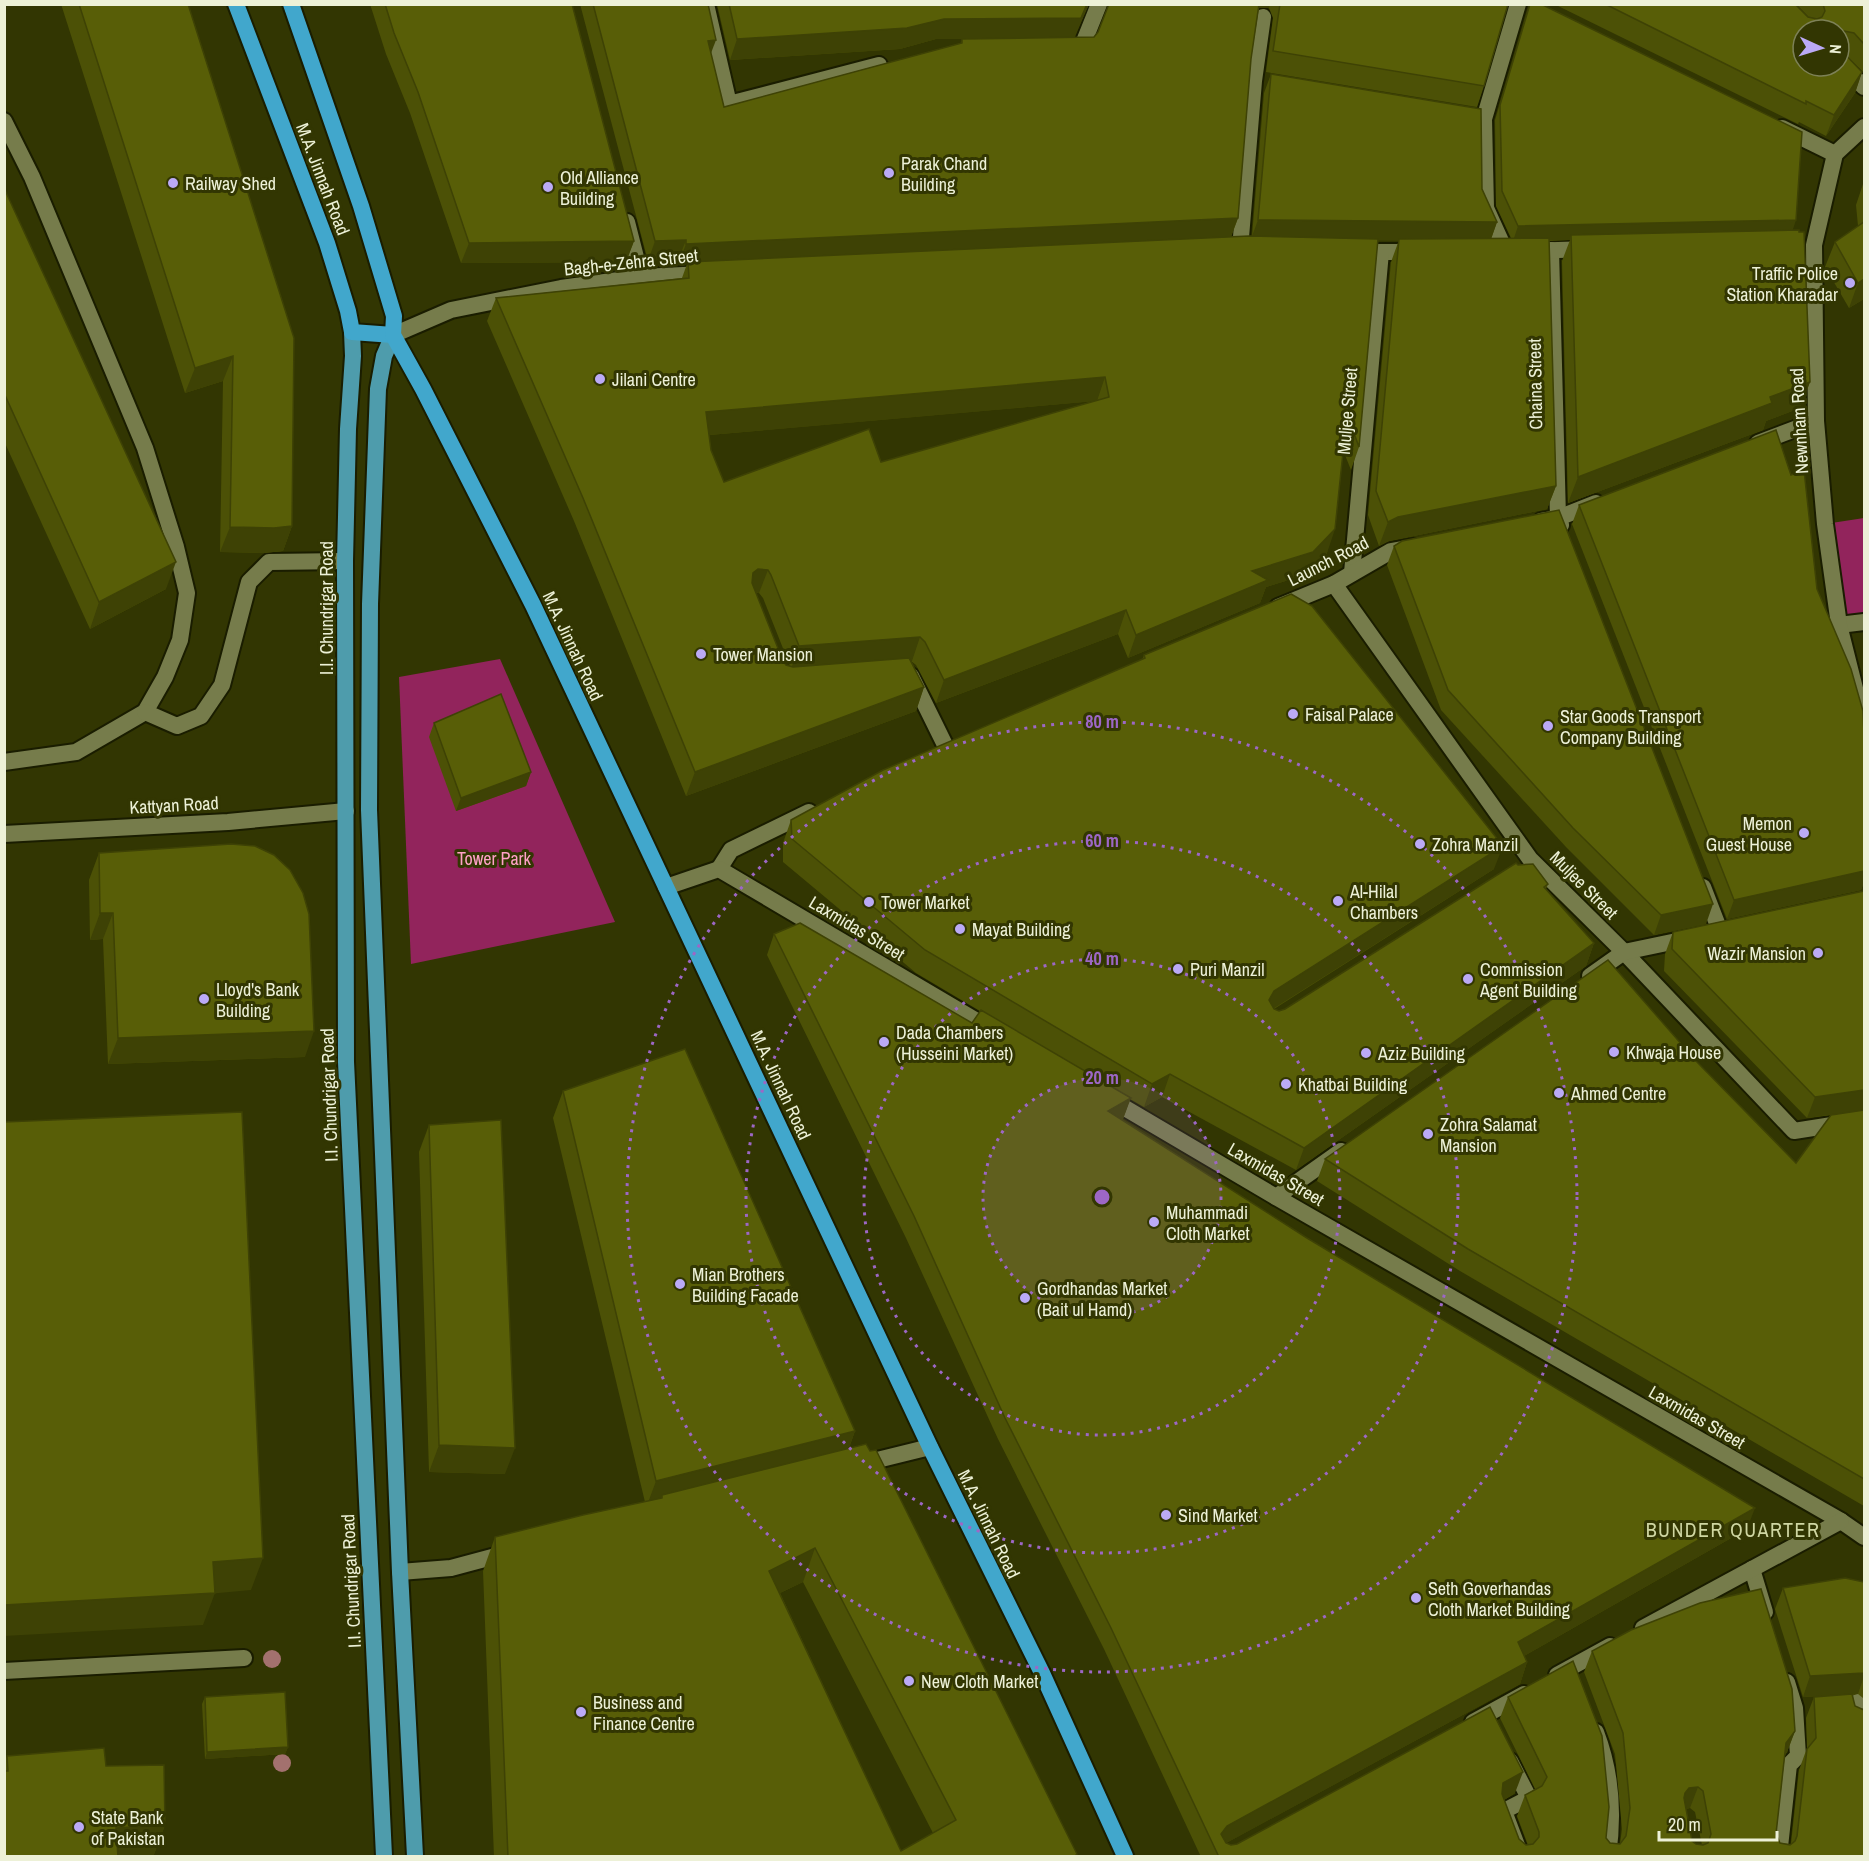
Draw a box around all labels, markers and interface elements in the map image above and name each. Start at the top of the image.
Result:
north arrow [1791,18,1851,78]
text: N [1825,44,1847,55]
street label: M.A. Jinnah Road [290,119,356,239]
place label: Parak Chand Building [901,151,987,197]
place label: Old Alliance Building [560,165,639,211]
marker: Parak Chand Building [882,166,896,180]
place label: Railway Shed [185,171,276,196]
marker: Railway Shed [166,176,180,190]
marker: Old Alliance Building [541,180,555,194]
street label: Bagh-e-Zehra Street [563,243,699,281]
place label: Traffic Police Station Kharadar [1726,261,1838,307]
marker: Traffic Police Station Kharadar [1843,276,1857,290]
street label: Chaina Street [1522,338,1548,430]
place label: Jilani Centre [612,367,696,392]
street label: Muljee Street [1331,367,1363,455]
street label: Newnham Road [1784,368,1814,474]
marker: Jilani Centre [593,372,607,386]
street label: Launch Road [1283,530,1373,592]
street label: I.I. Chundrigar Road [314,541,339,675]
street label: M.A. Jinnah Road [537,587,609,705]
place label: Tower Mansion [713,642,813,667]
marker: Tower Mansion [694,647,708,661]
place label: Faisal Palace [1305,702,1394,727]
place label: Star Goods Transport Company Building [1560,704,1701,750]
marker: Faisal Palace [1286,707,1300,721]
text: 80 m [1085,709,1119,734]
marker: Star Goods Transport Company Building [1541,719,1555,733]
street label: Kattyan Road [129,790,219,820]
place label: Memon Guest House [1706,811,1792,857]
marker: Memon Guest House [1797,826,1811,840]
text: 60 m [1085,828,1119,853]
place label: Zohra Manzil [1432,832,1518,857]
marker: Zohra Manzil [1413,837,1427,851]
street label: Muljee Street [1544,845,1624,925]
park label: Tower Park [457,846,532,871]
place label: Al-Hilal Chambers [1349,879,1418,925]
street label: Laxmidas Street [804,890,910,966]
place label: Tower Market [881,890,970,915]
marker: Al-Hilal Chambers [1331,894,1345,908]
marker: Tower Market [862,895,876,909]
place label: Mayat Building [972,917,1071,942]
marker: Mayat Building [953,922,967,936]
place label: Wazir Mansion [1707,941,1806,966]
text: 40 m [1085,946,1119,971]
marker: Wazir Mansion [1811,946,1825,960]
place label: Puri Manzil [1190,957,1265,982]
place label: Commission Agent Building [1479,957,1578,1003]
marker: Puri Manzil [1171,962,1185,976]
marker: Commission Agent Building [1461,972,1475,986]
place label: Lloyd's Bank Building [216,977,300,1023]
marker: Lloyd's Bank Building [197,992,211,1006]
place label: Dada Chambers (Husseini Market) [896,1020,1013,1066]
street label: M.A. Jinnah Road [745,1026,817,1144]
street label: I.I. Chundrigar Road [314,1028,344,1162]
marker: Dada Chambers (Husseini Market) [877,1035,891,1049]
place label: Khwaja House [1626,1040,1721,1065]
place label: Aziz Building [1377,1041,1466,1066]
marker: Khwaja House [1607,1045,1621,1059]
marker: Aziz Building [1359,1046,1373,1060]
text: 20 m [1085,1065,1119,1090]
place label: Khatbai Building [1298,1072,1408,1097]
marker: Khatbai Building [1279,1077,1293,1091]
place label: Ahmed Centre [1570,1081,1666,1106]
marker: Ahmed Centre [1552,1086,1566,1100]
place label: Zohra Salamat Mansion [1440,1112,1537,1158]
marker: Zohra Salamat Mansion [1421,1127,1435,1141]
street label: Laxmidas Street [1223,1136,1329,1212]
centre of rings [1092,1187,1112,1207]
place label: Muhammadi Cloth Market [1166,1200,1250,1246]
marker: Muhammadi Cloth Market [1147,1215,1161,1229]
place label: Mian Brothers Building Facade [692,1262,799,1308]
place label: Gordhandas Market (Bait ul Hamd) [1037,1276,1167,1322]
marker: Mian Brothers Building Facade [673,1277,687,1291]
marker: Gordhandas Market (Bait ul Hamd) [1018,1291,1032,1305]
street label: Laxmidas Street [1644,1379,1750,1455]
street label: M.A. Jinnah Road [952,1465,1026,1583]
place label: Sind Market [1178,1503,1258,1528]
marker: Sind Market [1159,1508,1173,1522]
street label: I.I. Chundrigar Road [335,1514,367,1648]
district label: BUNDER QUARTER [1646,1516,1820,1543]
place label: Seth Goverhandas Cloth Market Building [1428,1576,1571,1622]
marker: Seth Goverhandas Cloth Market Building [1409,1591,1423,1605]
place label: New Cloth Market [921,1669,1038,1694]
marker: New Cloth Market [902,1674,916,1688]
place label: Business and Finance Centre [593,1690,695,1736]
marker: Business and Finance Centre [574,1705,588,1719]
scale bar [1659,1804,1778,1842]
place label: State Bank of Pakistan [91,1805,165,1851]
text: 20 m [1668,1812,1701,1837]
marker: State Bank of Pakistan [72,1820,86,1834]

